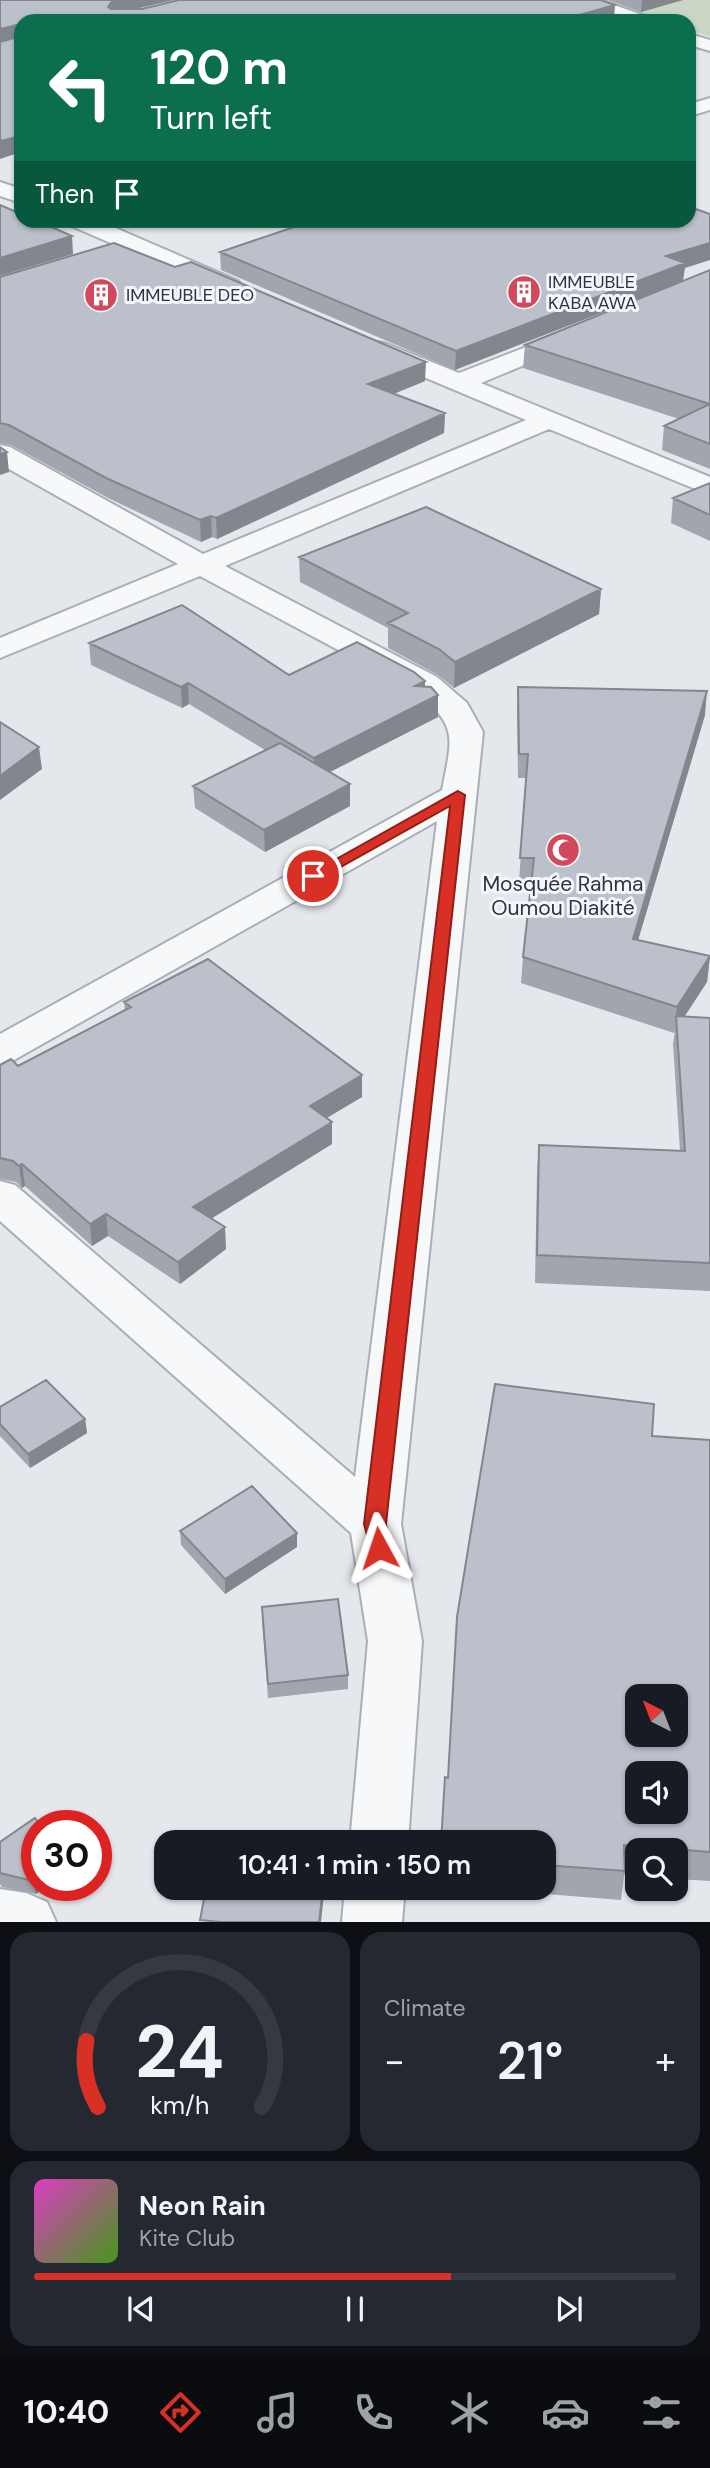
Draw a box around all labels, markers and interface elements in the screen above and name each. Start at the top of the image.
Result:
text: 120 m [150,35,288,99]
icon: left [35,42,126,133]
text: Turn left [150,97,272,139]
icon: arrive [108,175,146,213]
text: Then [35,177,94,211]
place label: IMMEUBLE KABA AWA [548,270,637,315]
building icon: IMMEUBLE KABA AWA [505,273,543,311]
building icon: IMMEUBLE DEO [82,276,120,314]
place label: IMMEUBLE DEO [126,283,254,307]
mosque icon: Mosquée Rahma Oumou Diakité [544,831,582,869]
pin [283,846,343,906]
icon: arrive [294,857,332,895]
place label: Mosquée Rahma Oumou Diakité [482,870,644,922]
position arrow [342,1511,416,1585]
north arrow [625,1684,688,1746]
map controls [625,1684,688,1901]
button: sound [625,1761,688,1824]
speed limit sign: 30 [21,1810,112,1901]
button: search [625,1838,688,1901]
text: 10:41 · 1 min · 150 m [239,1848,471,1882]
text: Climate [384,1993,466,2023]
text: 24 [136,2006,224,2101]
text: 21° [497,2027,563,2095]
text: − [384,2036,405,2086]
text: + [655,2036,676,2086]
text: km/h [150,2089,210,2122]
text: Neon Rain [139,2189,266,2223]
text: Kite Club [139,2223,235,2253]
icon: previous [122,2290,160,2328]
icon: pause [336,2290,374,2328]
icon: next [550,2290,588,2328]
icon: directions [156,2388,205,2437]
icon: music [253,2388,302,2437]
icon: phone [349,2388,398,2437]
icon: climate [445,2388,494,2437]
icon: car [541,2388,590,2437]
icon: filters [637,2388,686,2437]
text: 10:40 [24,2391,109,2433]

